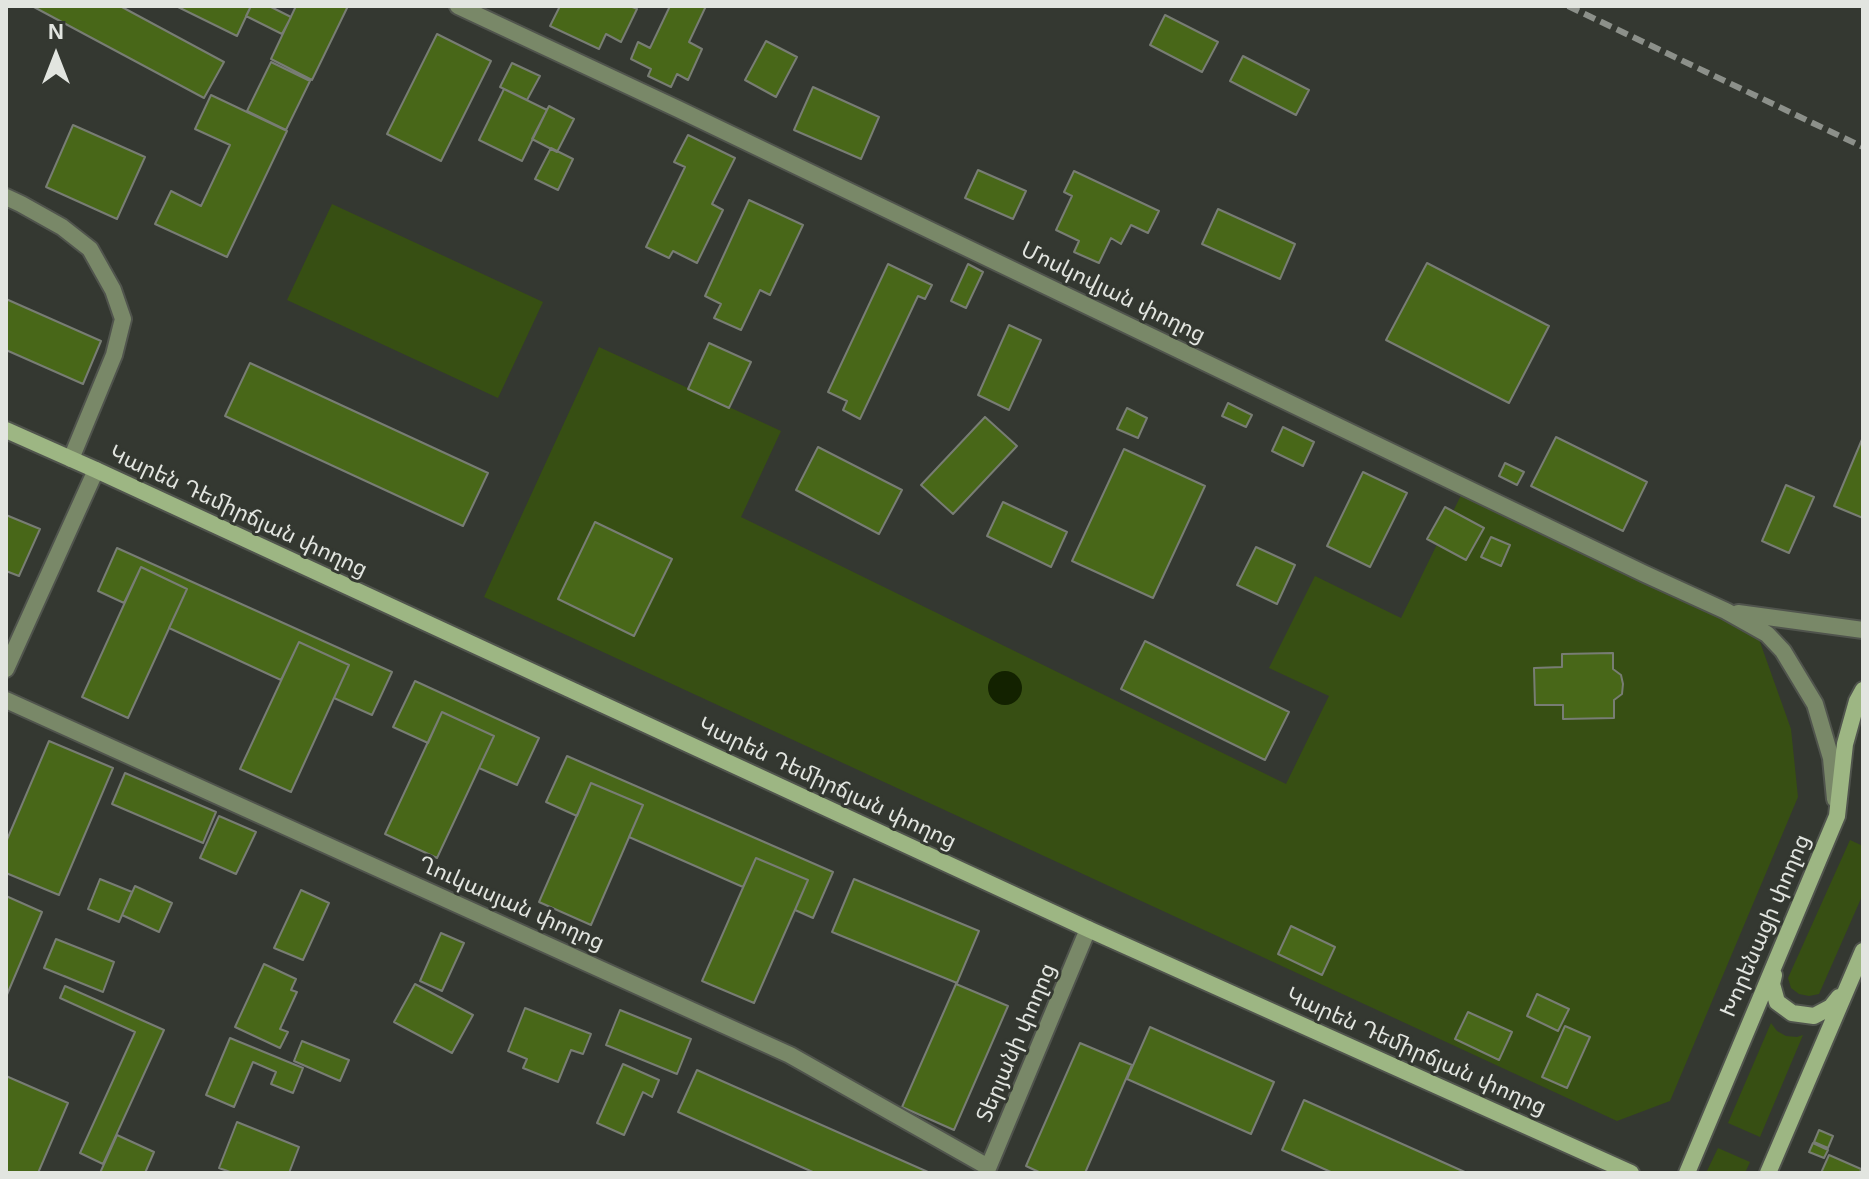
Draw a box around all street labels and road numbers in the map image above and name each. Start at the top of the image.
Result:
street label: Մոսկովյան փողոց [1016,237,1210,349]
street label: Կարեն Դեմիրճյան փողոց [105,440,371,584]
street label: Կարեն Դեմիրճյան փողոց [694,712,960,856]
street label: Խորենացի փողոց [1716,831,1816,1021]
street label: Ղուկասյան փողոց [414,851,608,957]
street label: Տերյանի փողոց [972,960,1062,1126]
street label: Կարեն Դեմիրճյան փողոց [1282,983,1550,1121]

